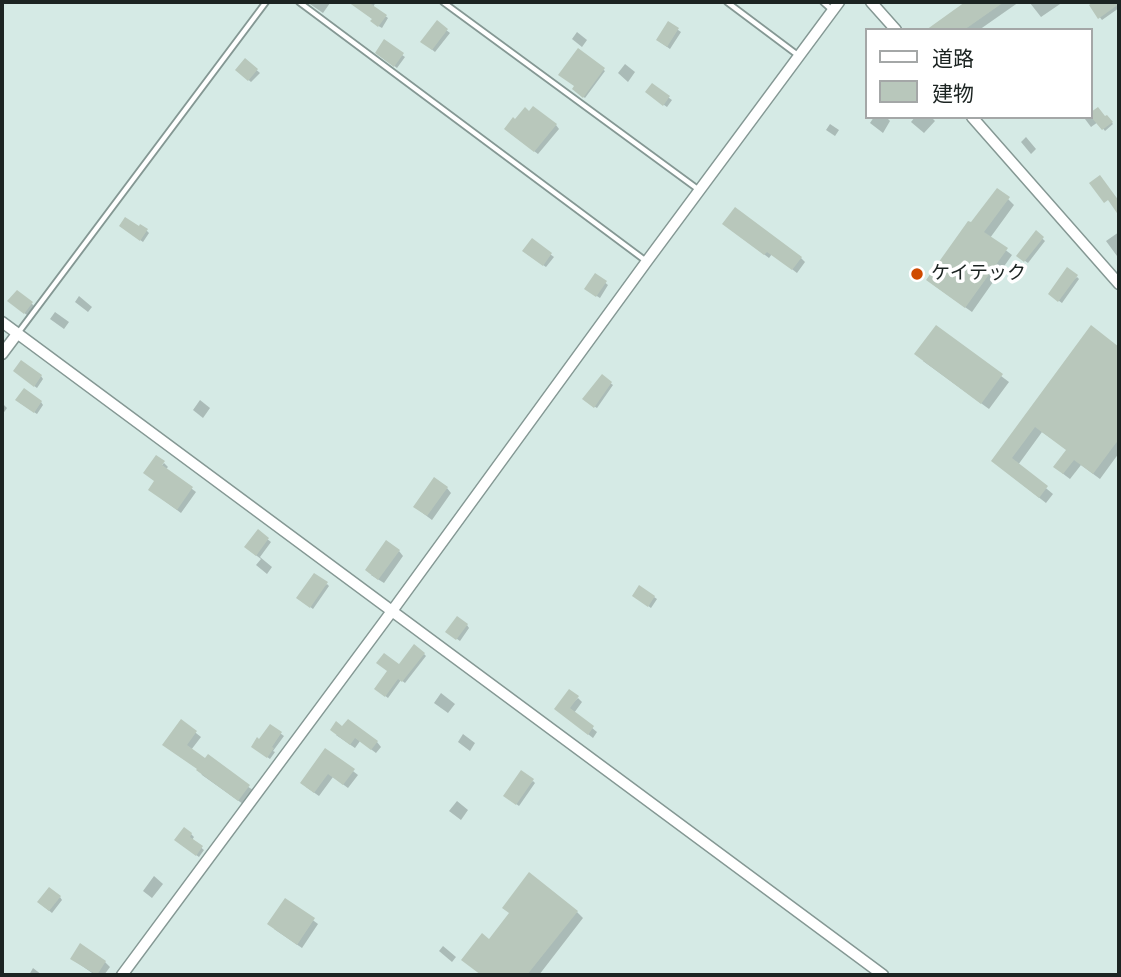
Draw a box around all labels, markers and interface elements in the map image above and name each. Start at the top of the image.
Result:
legend [866,28,1093,119]
text: 道路 [932,47,974,71]
text: 建物 [932,82,974,106]
place label: ケイテック [931,263,1026,285]
marker: ケイテック [909,266,925,282]

